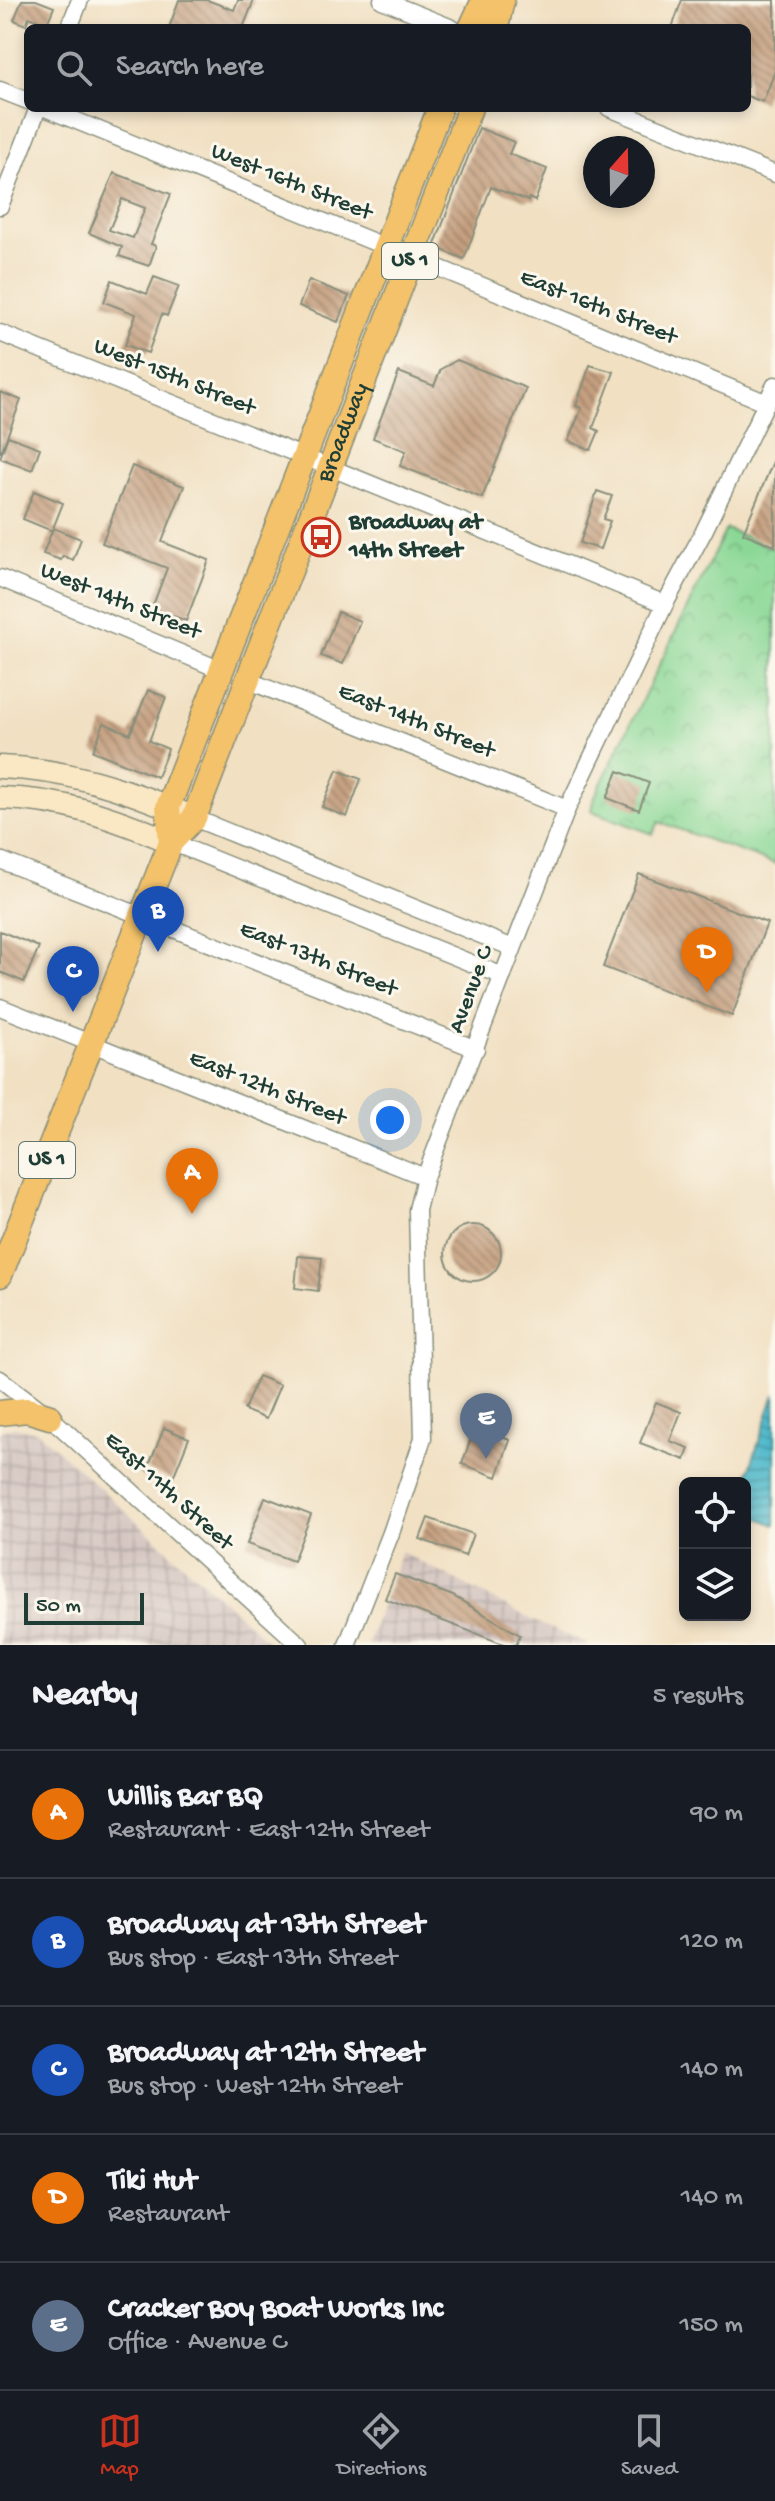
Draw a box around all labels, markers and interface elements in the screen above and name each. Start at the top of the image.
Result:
search box [24,24,751,112]
icon: search [52,46,96,90]
text: Search here [116,51,264,86]
north arrow [583,136,655,208]
street label: West 16th Street [206,137,378,229]
road number: US 1 [382,243,438,279]
street label: East 16th Street [515,263,683,354]
street label: West 15th Street [89,332,261,424]
street label: Broadway [311,379,376,488]
place label: Broadway at 14th Street [348,509,484,566]
bus stop icon: Broadway at 14th Street [300,516,342,558]
street label: West 14th Street [36,557,207,648]
street label: East 14th Street [334,677,500,767]
pin: B [132,886,184,952]
street label: East 13th Street [235,915,403,1006]
pin: D [681,927,733,993]
street label: Avenue C [443,940,502,1038]
pin: C [47,946,99,1012]
street label: East 12th Street [184,1044,352,1134]
your location [370,1100,410,1140]
road number: US 1 [19,1142,75,1178]
pin: A [166,1148,218,1214]
pin: E [460,1393,512,1459]
street label: East 11th Street [97,1426,240,1559]
map controls [679,1477,751,1621]
button: locate [679,1477,751,1549]
button: layers [679,1549,751,1621]
scale bar [24,1589,144,1625]
text: 50 m [36,1594,81,1620]
text: Nearby [32,1677,137,1717]
text: 5 results [653,1682,743,1713]
text: Willis Bar BQ [108,1781,263,1816]
text: A [50,1799,66,1830]
text: 90 m [691,1799,743,1830]
text: Restaurant · East 12th Street [108,1816,429,1847]
text: Broadway at 13th Street [108,1909,425,1944]
text: B [51,1927,65,1958]
text: 120 m [680,1927,743,1958]
text: Bus stop · East 13th Street [108,1944,397,1975]
text: Broadway at 12th Street [108,2037,424,2072]
text: C [51,2055,65,2086]
text: 140 m [681,2055,743,2086]
text: Bus stop · West 12th Street [108,2072,401,2103]
text: Tiki Hut [108,2165,196,2200]
text: D [50,2183,66,2214]
text: 140 m [681,2183,743,2214]
text: Restaurant [108,2200,228,2231]
text: Cracker Boy Boat Works Inc [108,2293,443,2328]
text: E [50,2311,66,2342]
text: 150 m [679,2311,743,2342]
text: Office · Avenue C [108,2328,286,2359]
tab: Map [98,2409,142,2483]
tab: Directions [337,2409,426,2483]
tab: Saved [621,2409,677,2483]

